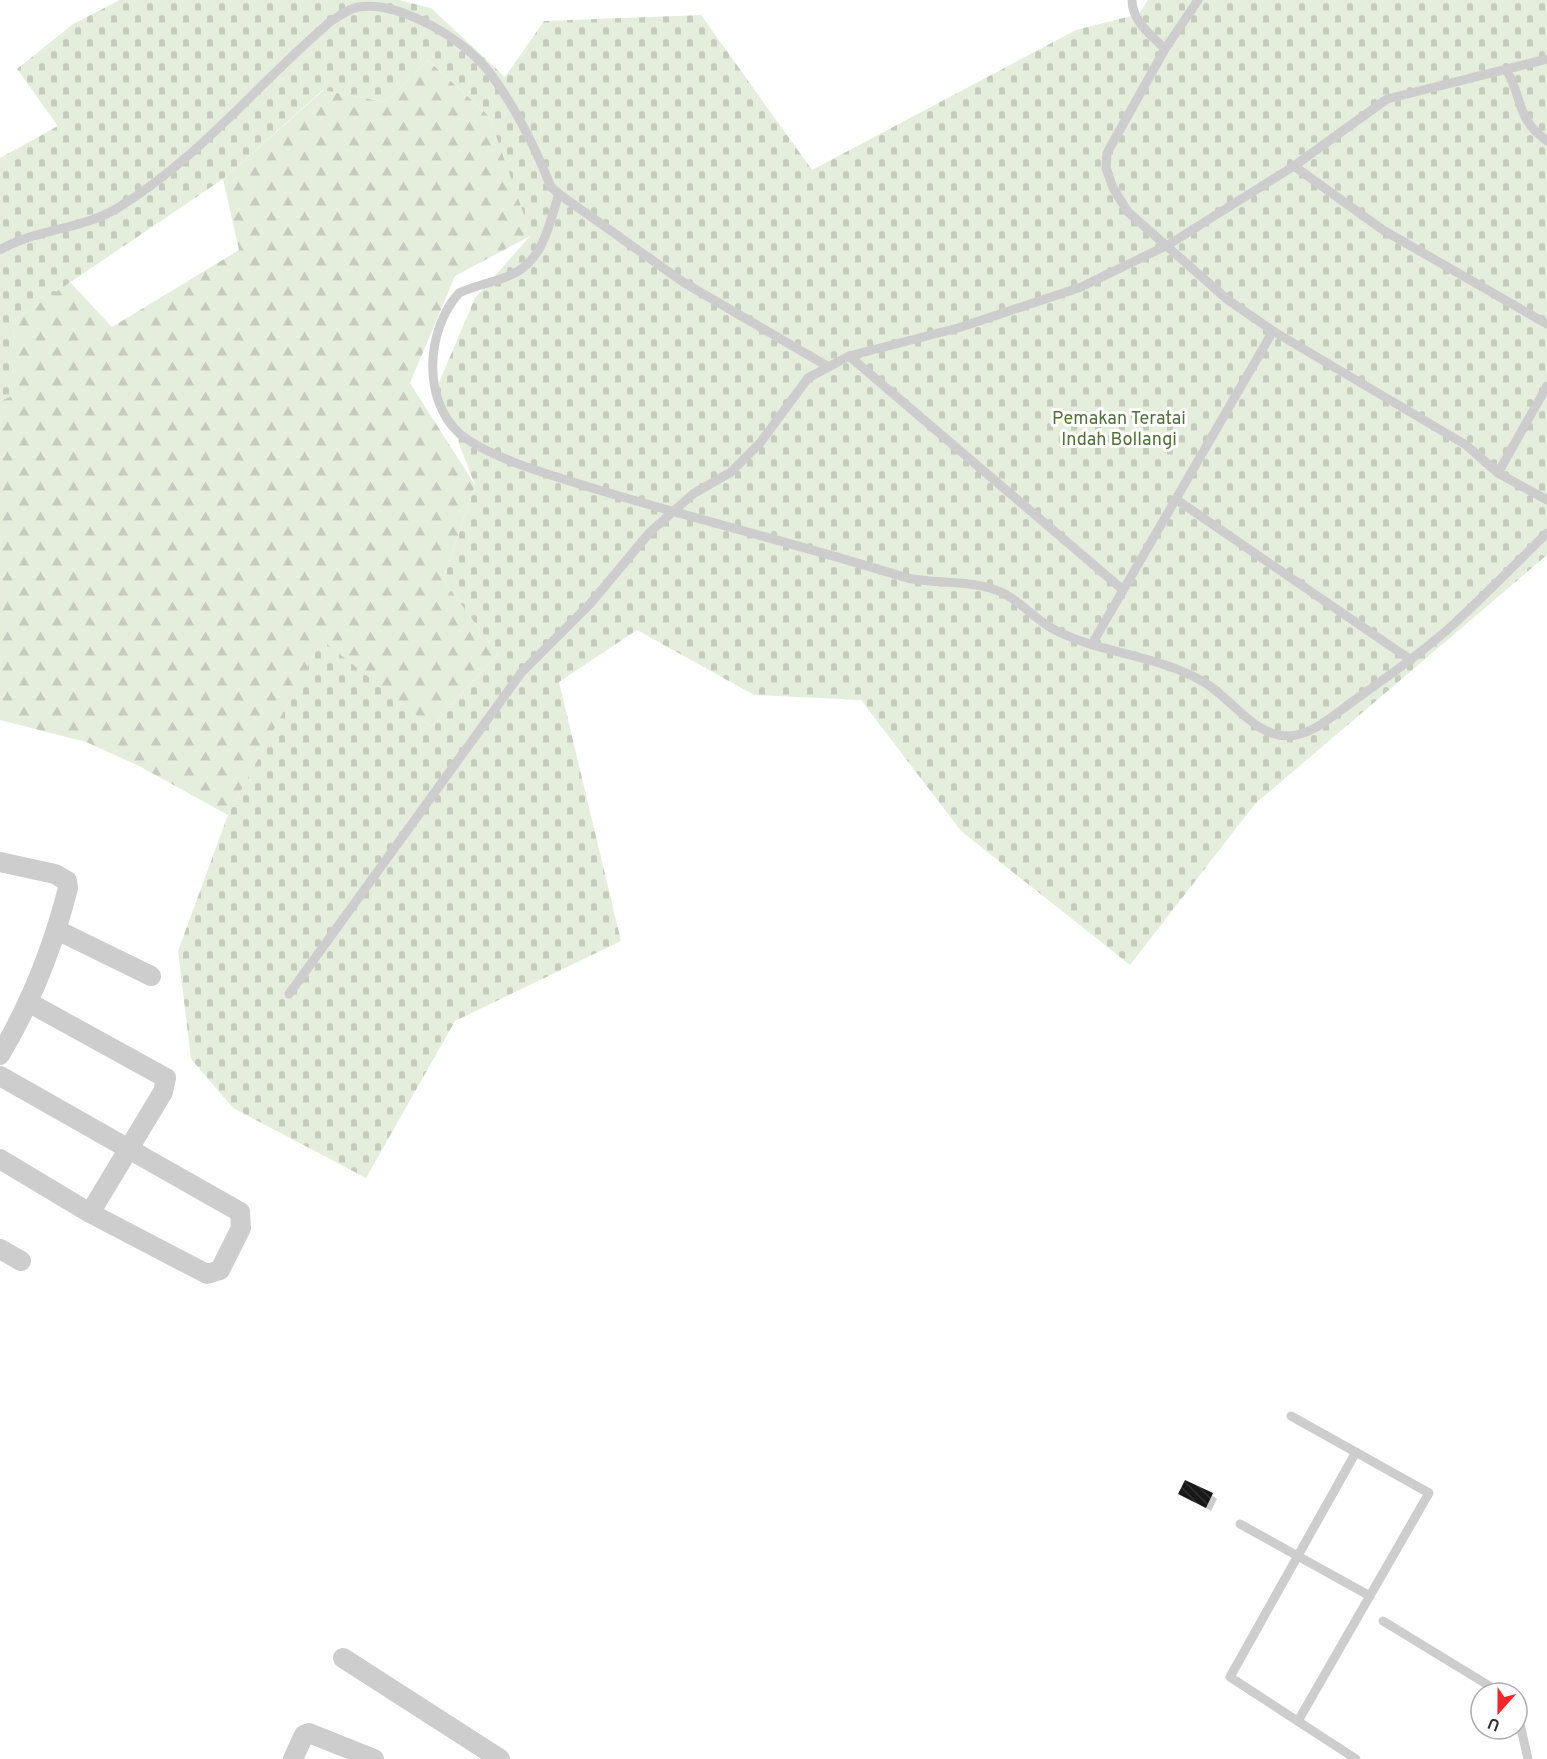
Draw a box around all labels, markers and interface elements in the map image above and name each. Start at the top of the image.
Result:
park label: Pemakan Teratai Indah Bollangi [1052,408,1186,452]
north arrow [1469,1681,1529,1741]
text: U [1485,1712,1503,1735]

